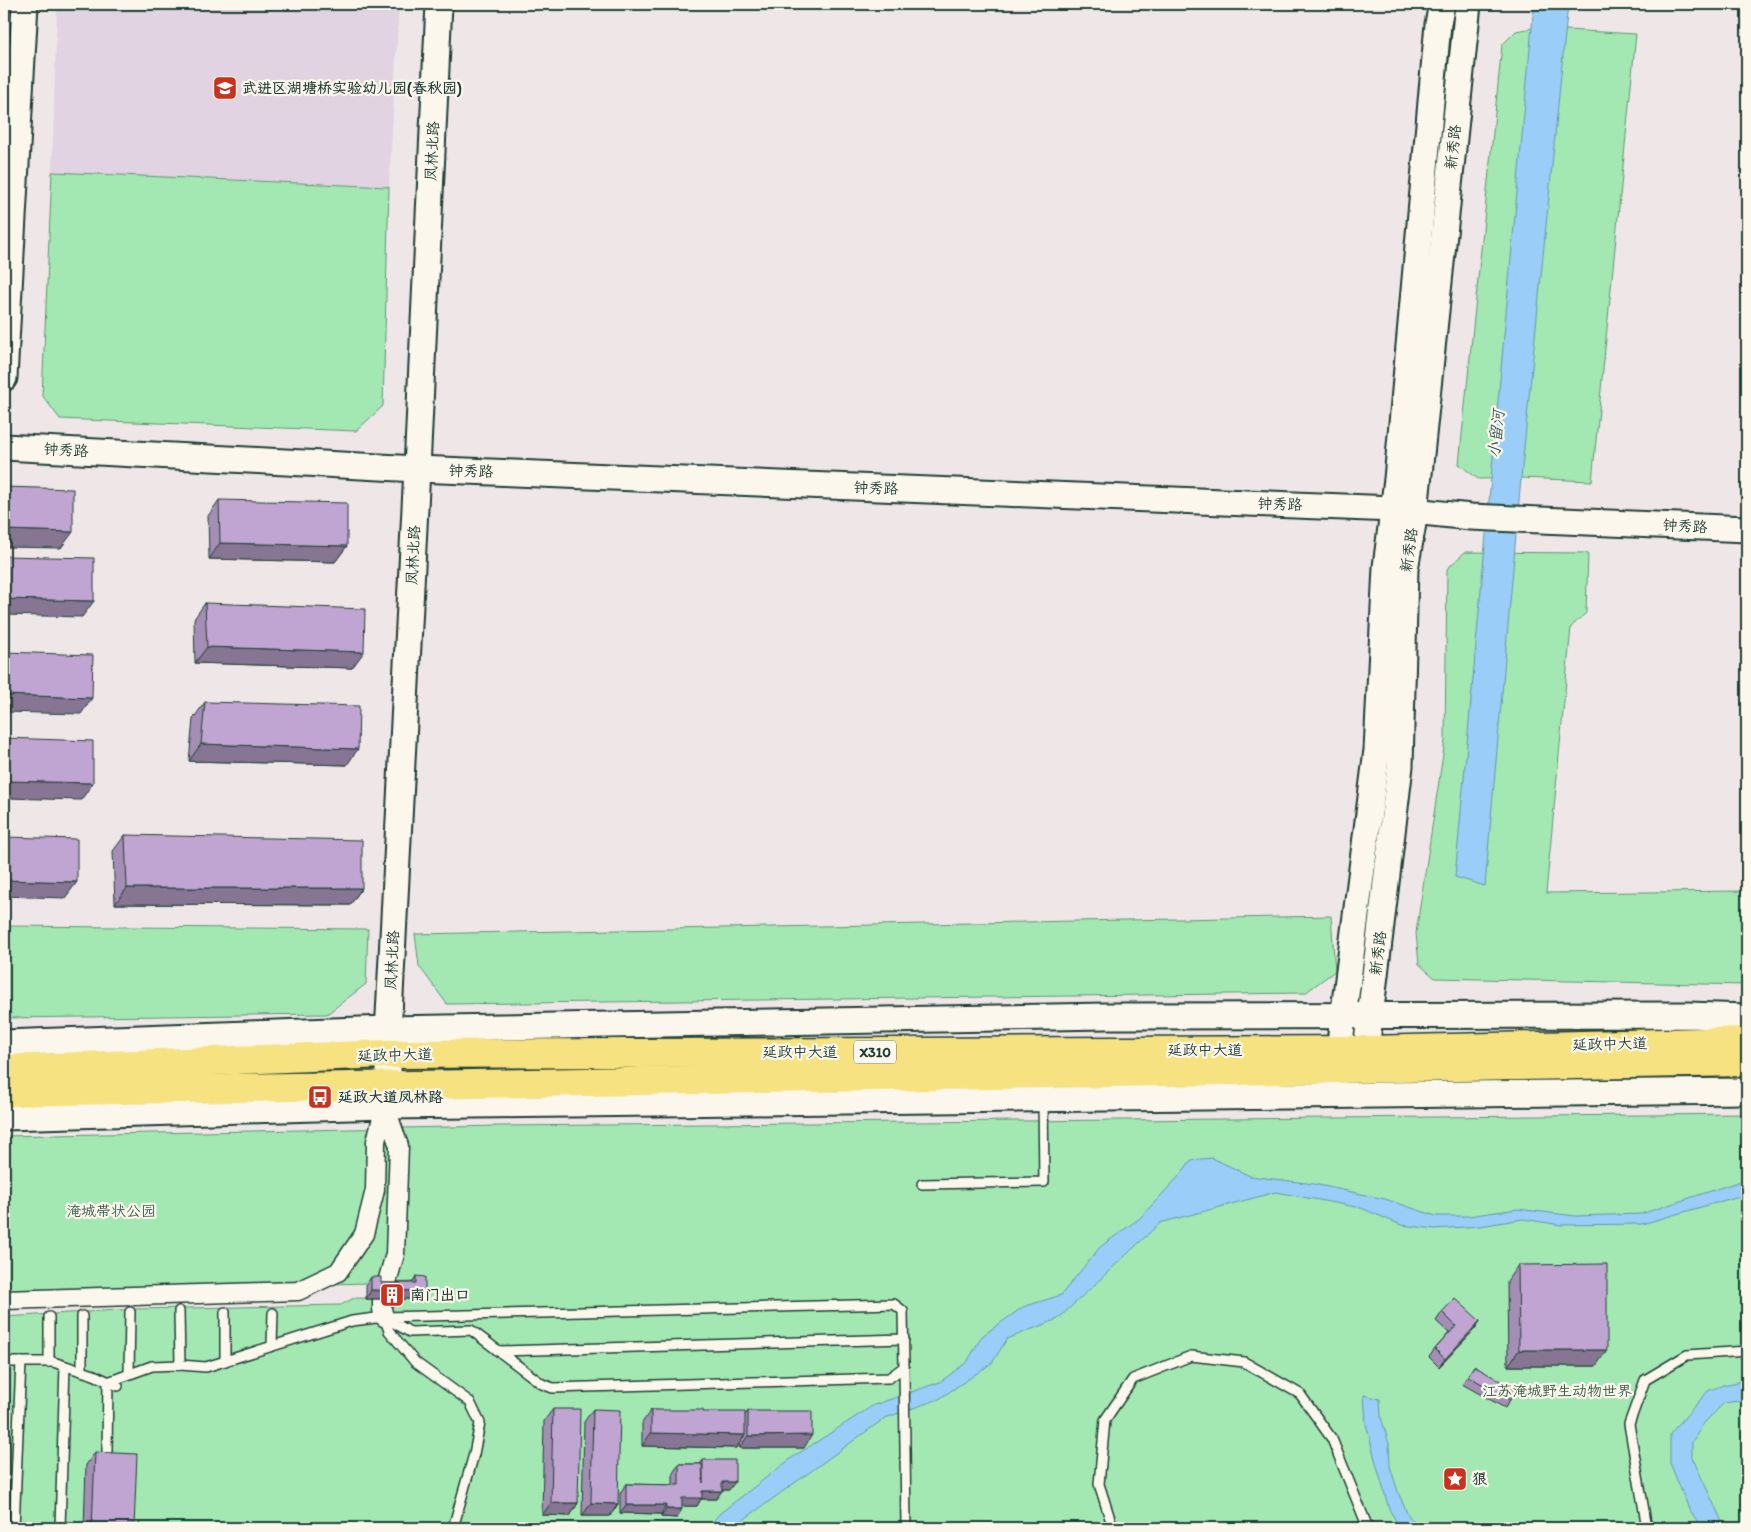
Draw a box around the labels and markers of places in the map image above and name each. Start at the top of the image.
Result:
school or university icon: 武进区湖塘桥实验幼儿园(春秋园) [212,75,238,101]
place label: 武进区湖塘桥实验幼儿园(春秋园) [242,79,462,98]
bus stop icon: 延政大道凤林路 [307,1084,333,1110]
place label: 延政大道凤林路 [338,1088,443,1106]
building icon: 南门出口 [379,1282,405,1308]
place label: 南门出口 [410,1286,470,1304]
place icon: 狼 [1442,1466,1468,1492]
place label: 狼 [1472,1470,1487,1488]

